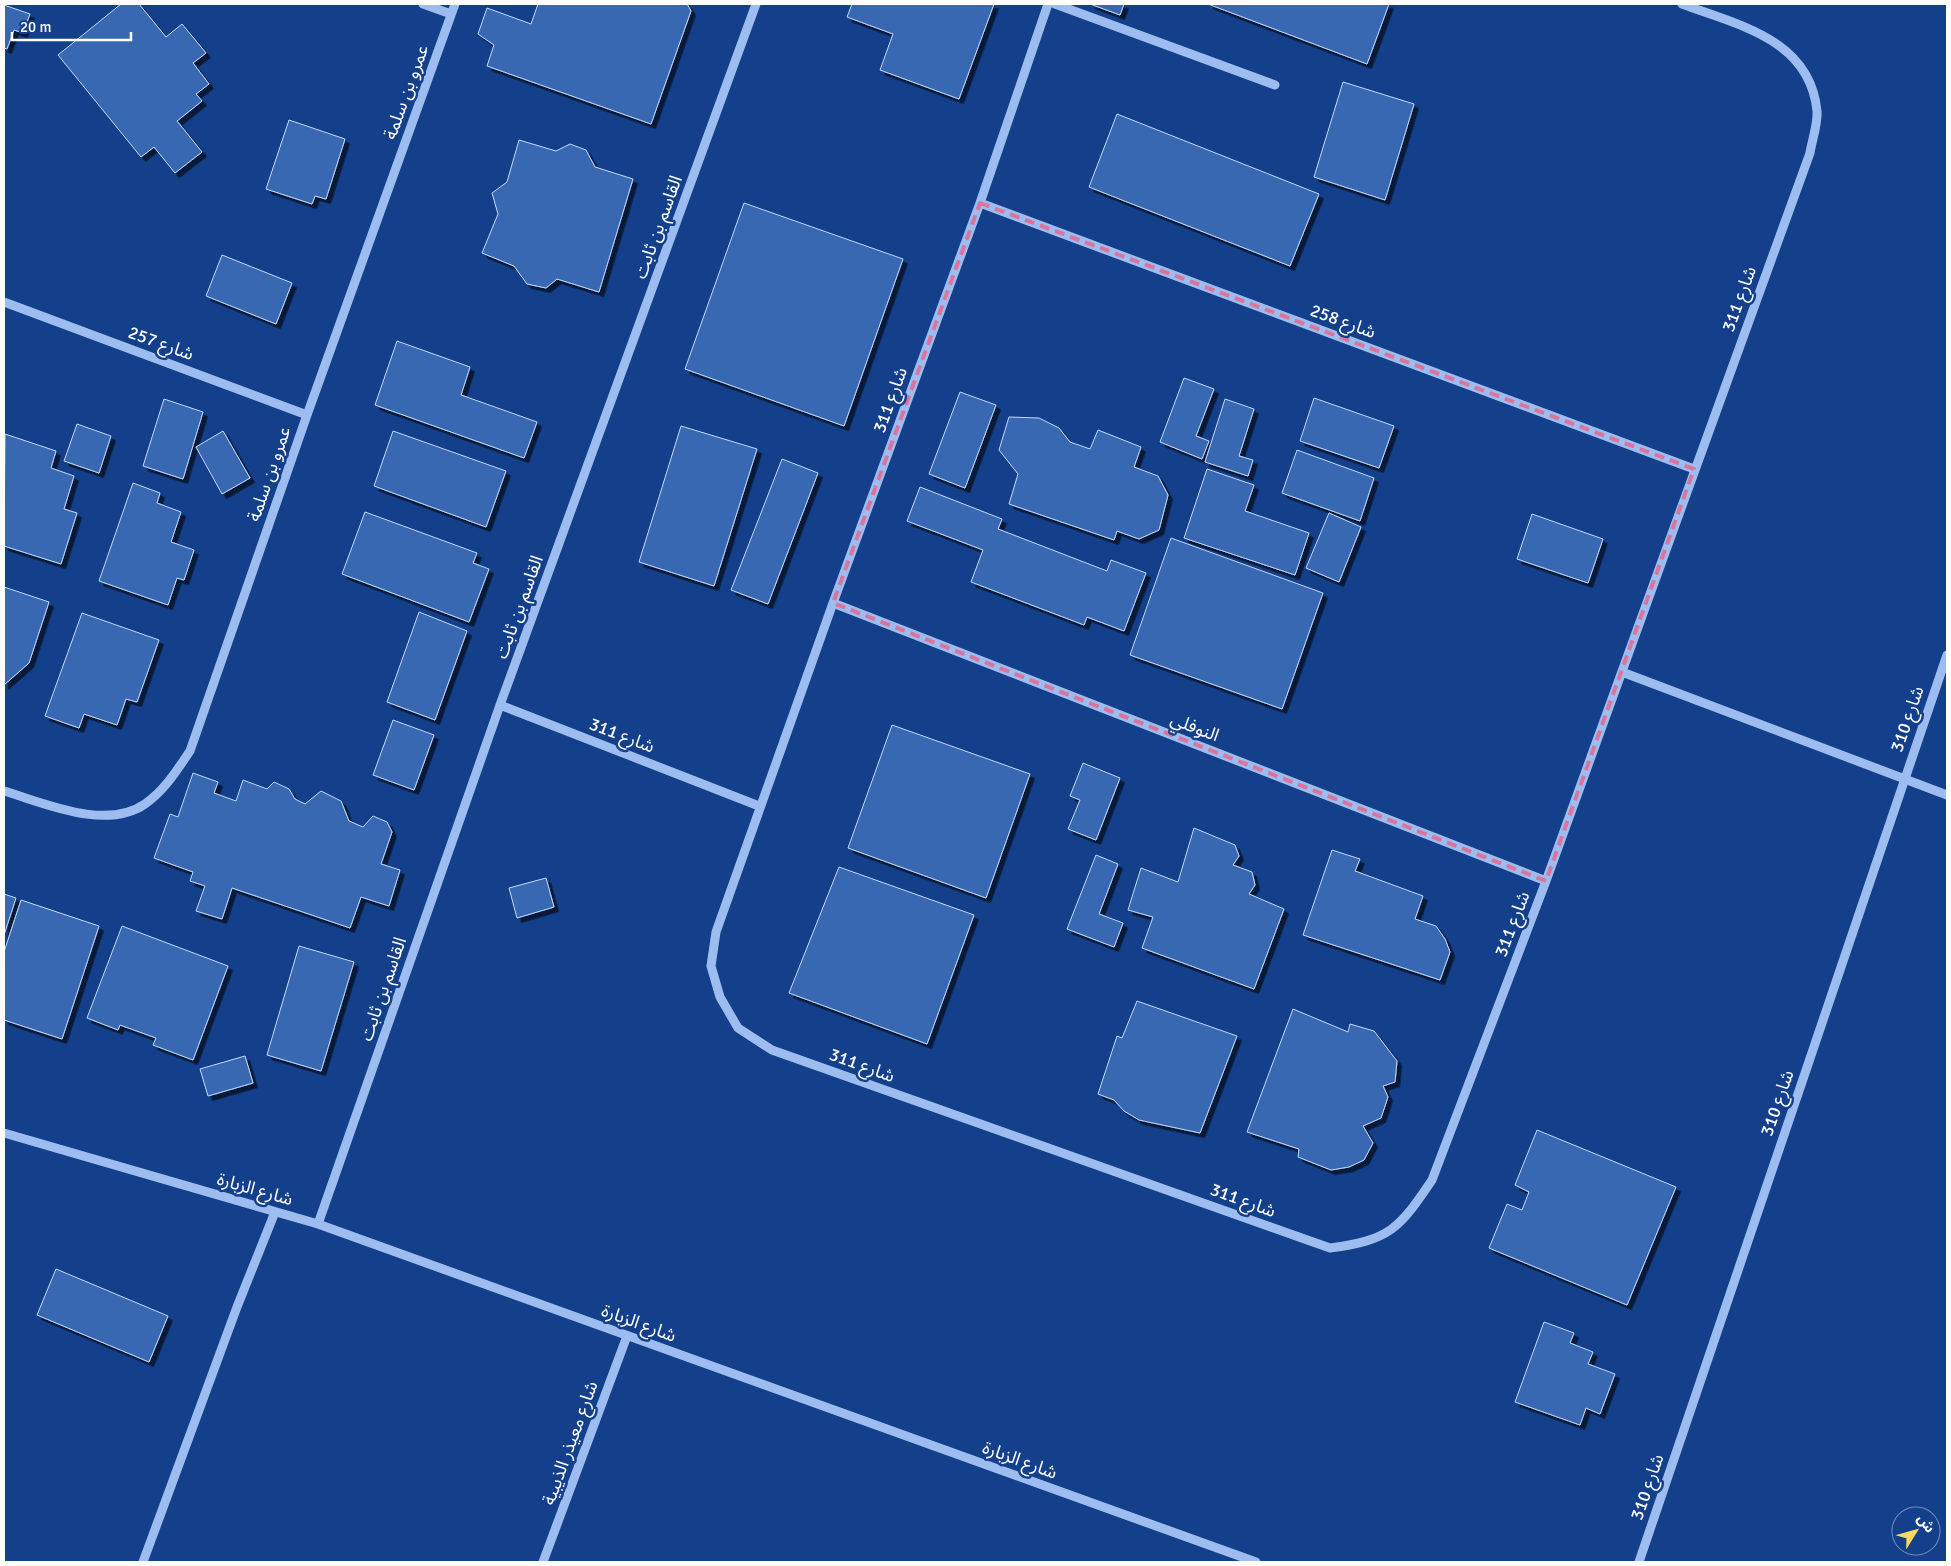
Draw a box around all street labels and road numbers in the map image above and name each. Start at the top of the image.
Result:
street label: عمرو بن سلمة [379,42,433,142]
street label: القاسم بن ثابت [629,172,689,282]
street label: شارع 311 [1717,263,1764,336]
street label: شارع 258 [1306,299,1379,346]
street label: شارع 257 [124,321,197,368]
street label: شارع 311 [868,364,915,437]
street label: عمرو بن سلمة [242,424,296,524]
street label: القاسم بن ثابت [490,552,550,662]
street label: شارع 310 [1885,683,1931,756]
street label: النوفلي [1167,708,1222,748]
street label: شارع 311 [585,713,658,760]
street label: شارع 311 [1490,888,1537,961]
street label: القاسم بن ثابت [355,934,413,1044]
street label: شارع 311 [825,1043,898,1090]
street label: شارع 310 [1755,1067,1801,1140]
street label: شارع الزبارة [214,1168,295,1213]
street label: شارع 311 [1206,1178,1279,1225]
street label: شارع الزبارة [598,1299,679,1349]
street label: شارع معيذر الذيبية [537,1378,605,1509]
street label: شارع الزبارة [979,1436,1060,1486]
street label: شارع 310 [1625,1451,1671,1524]

